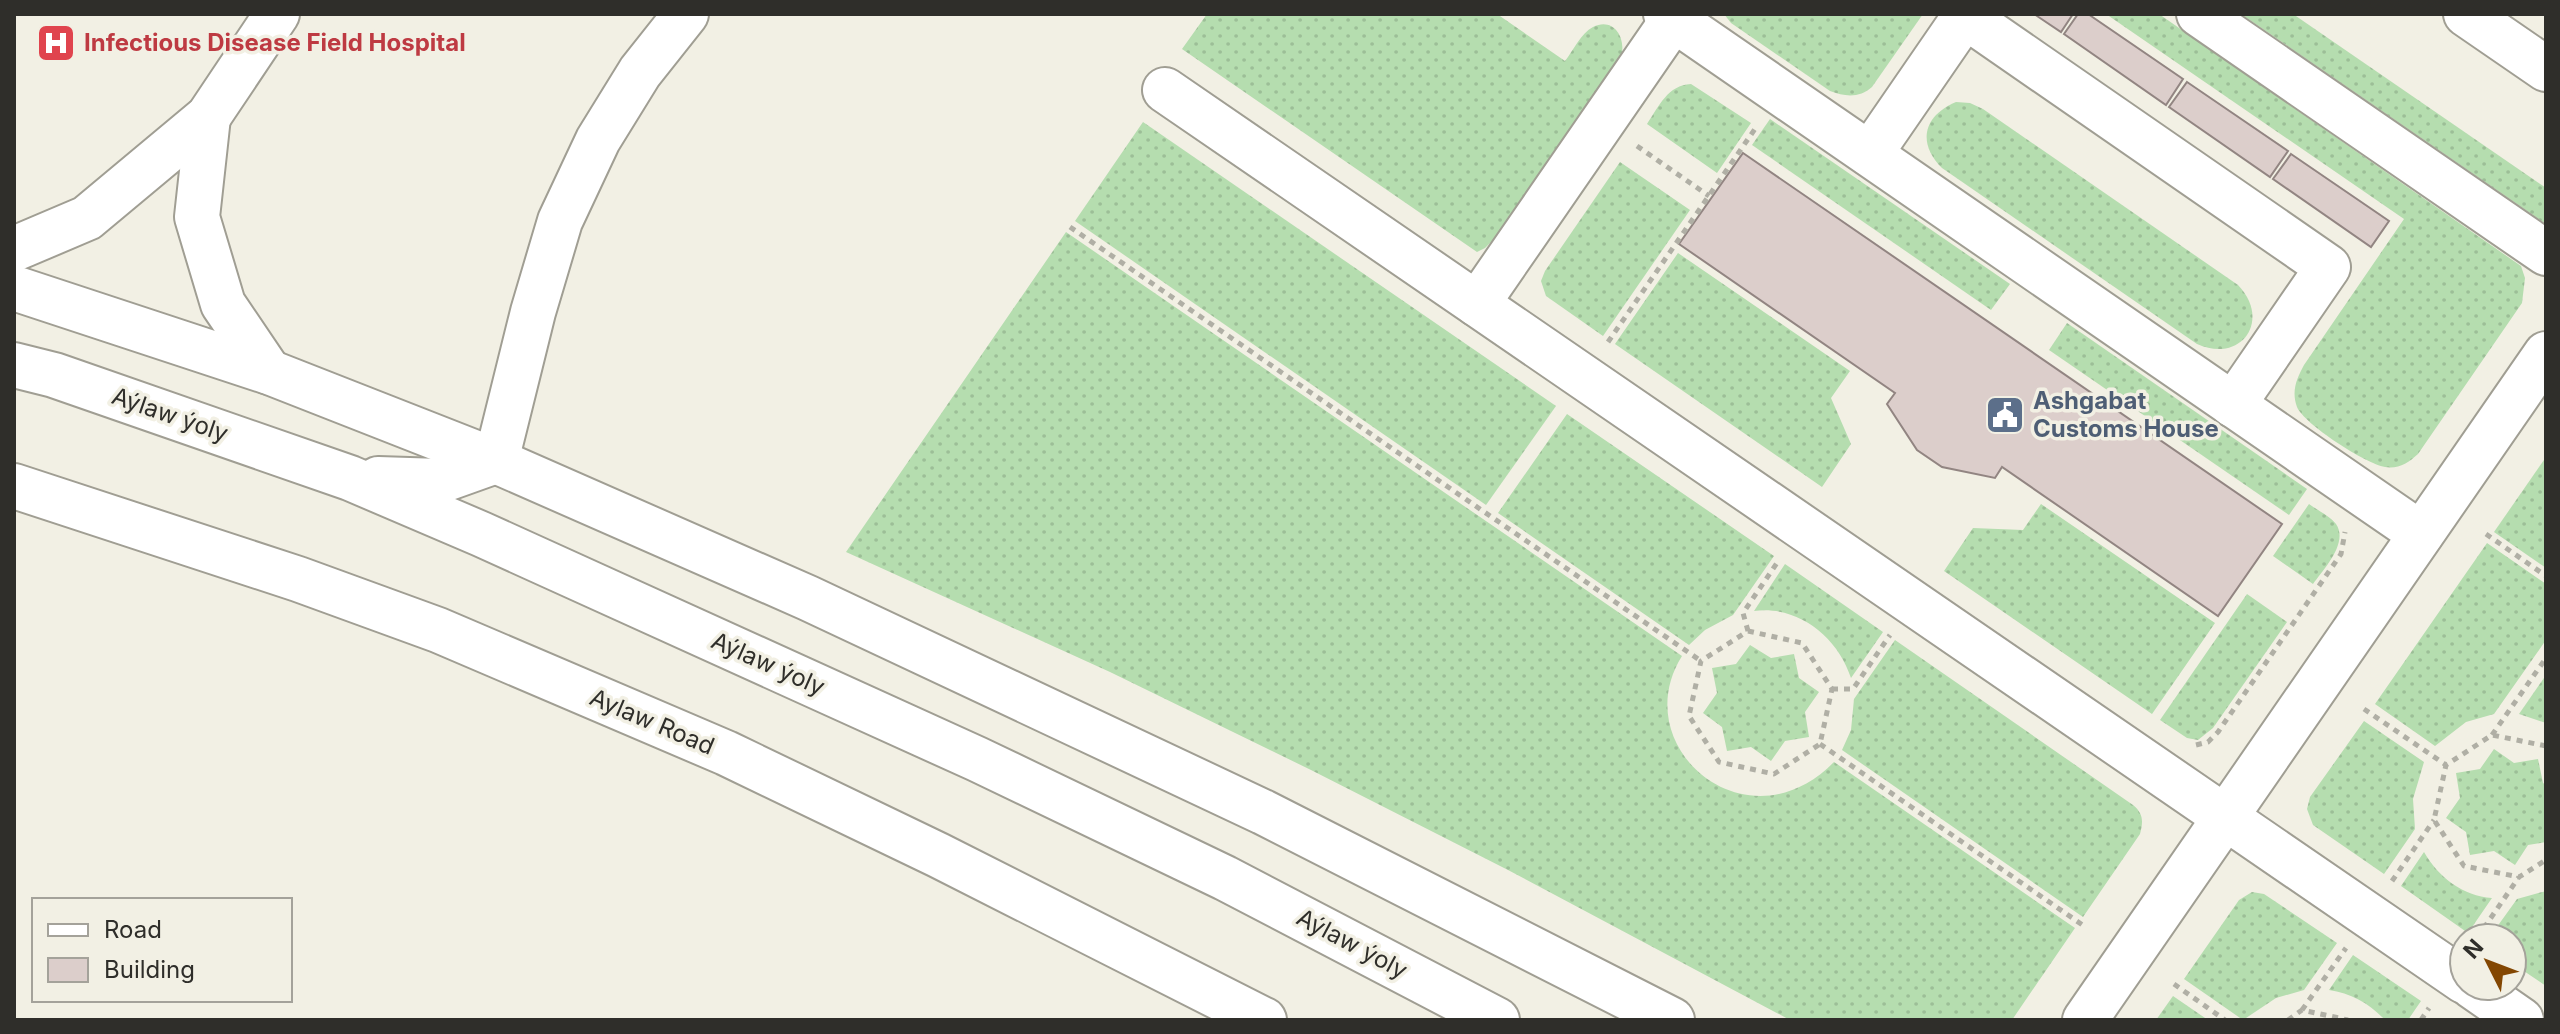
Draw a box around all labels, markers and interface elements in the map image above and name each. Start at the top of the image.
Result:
hospital icon: Infectious Disease Field Hospital [35,22,77,64]
place label: Infectious Disease Field Hospital [84,28,466,57]
street label: Aýlaw ýoly [108,381,232,448]
place label: Ashgabat Customs House [2033,386,2219,443]
public building icon: Ashgabat Customs House [1984,394,2026,436]
street label: Aýlaw ýoly [707,626,829,701]
street label: Aylaw Road [586,682,719,761]
legend [32,898,292,1002]
street label: Aýlaw ýoly [1292,902,1412,985]
text: Road [104,915,162,944]
north arrow [2448,922,2528,1002]
text: N [2458,934,2488,964]
text: Building [104,955,195,984]

